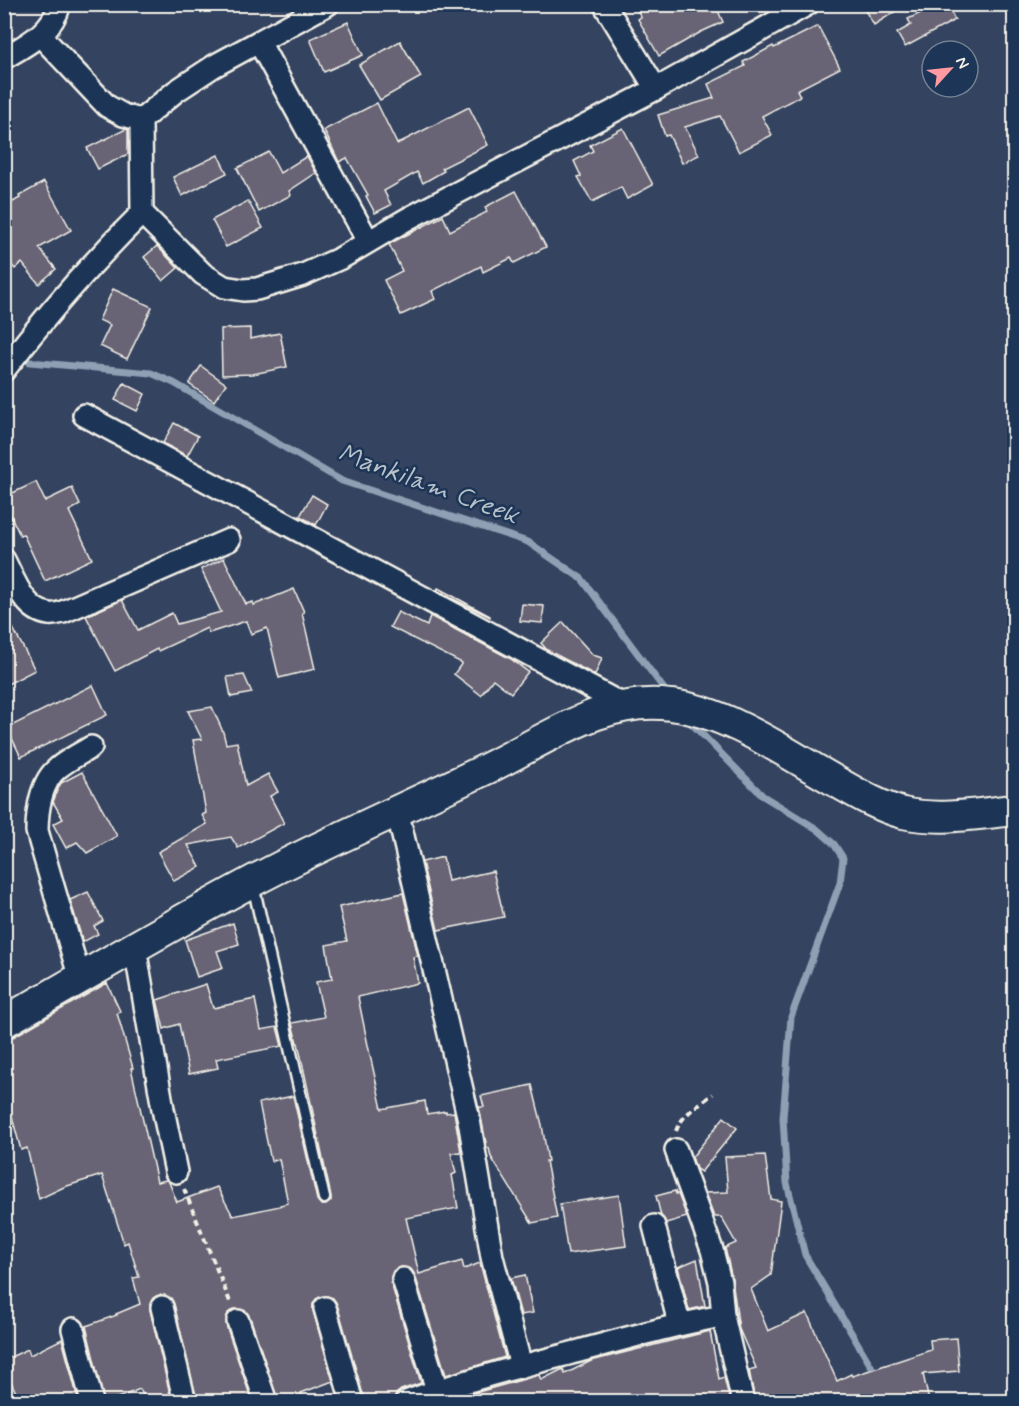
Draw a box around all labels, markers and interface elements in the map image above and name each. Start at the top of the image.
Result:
north arrow [920,39,980,99]
text: N [950,53,974,72]
water label: Mankilam Creek [333,437,524,534]

